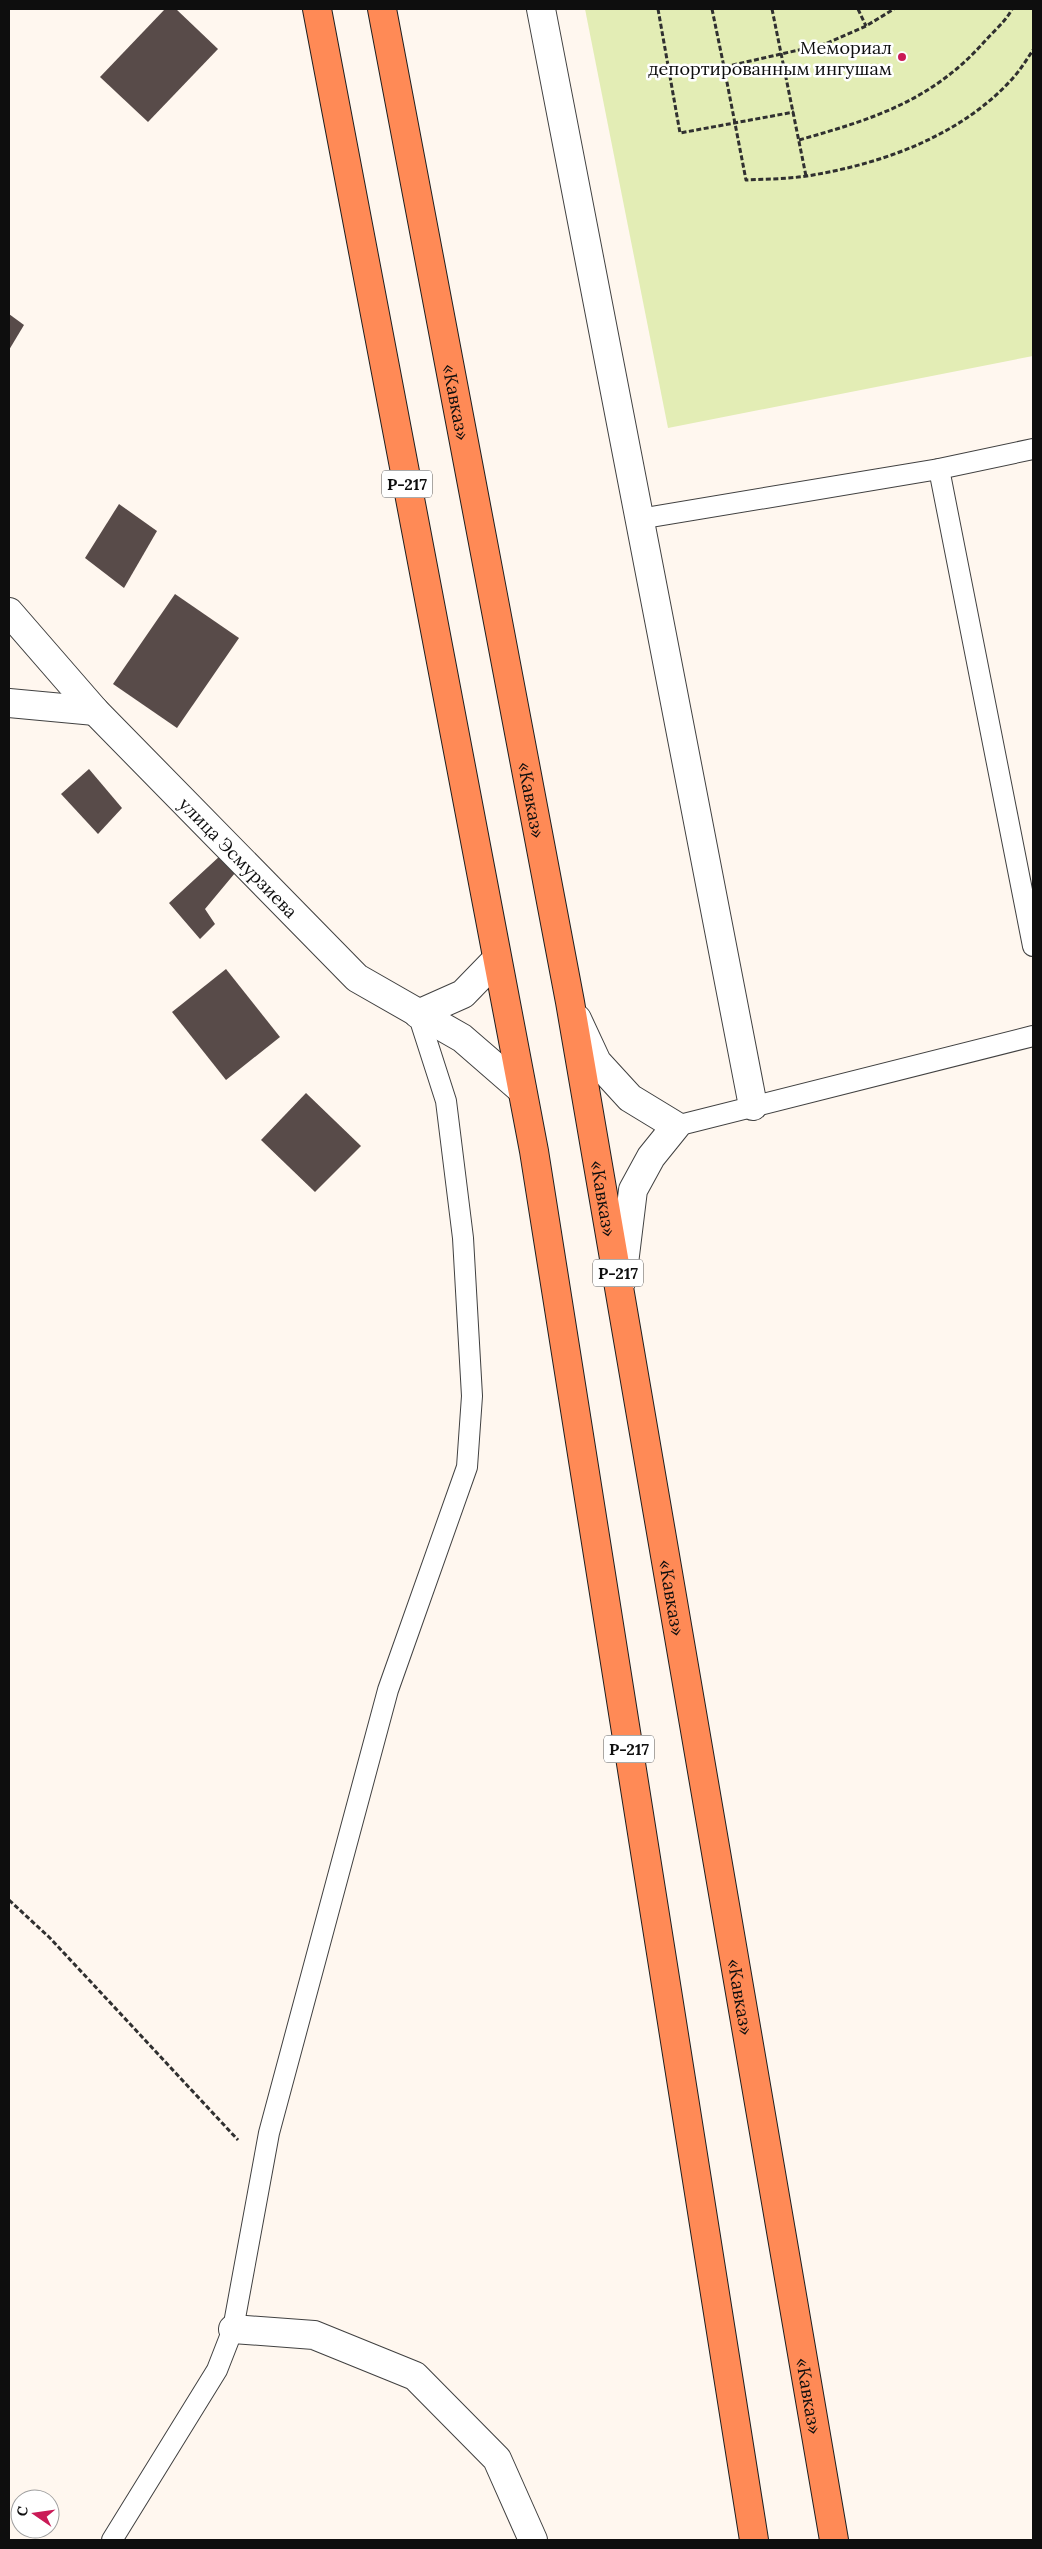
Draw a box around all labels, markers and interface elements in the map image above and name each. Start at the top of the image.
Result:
place label: Мемориал депортированным ингушам [648,36,892,80]
marker: Мемориал депортированным ингушам [896,51,908,63]
street label: «Кавказ» [438,362,475,442]
road number: Р-217 [382,470,432,498]
street label: «Кавказ» [513,760,550,840]
street label: улица Эсмурзиева [174,792,303,922]
street label: «Кавказ» [586,1158,622,1239]
road number: Р-217 [593,1260,643,1286]
street label: «Кавказ» [654,1558,690,1638]
road number: Р-217 [604,1736,654,1762]
street label: «Кавказ» [723,1957,759,2037]
street label: «Кавказ» [791,2356,827,2436]
north arrow [10,2489,60,2539]
text: С [12,2504,32,2518]

